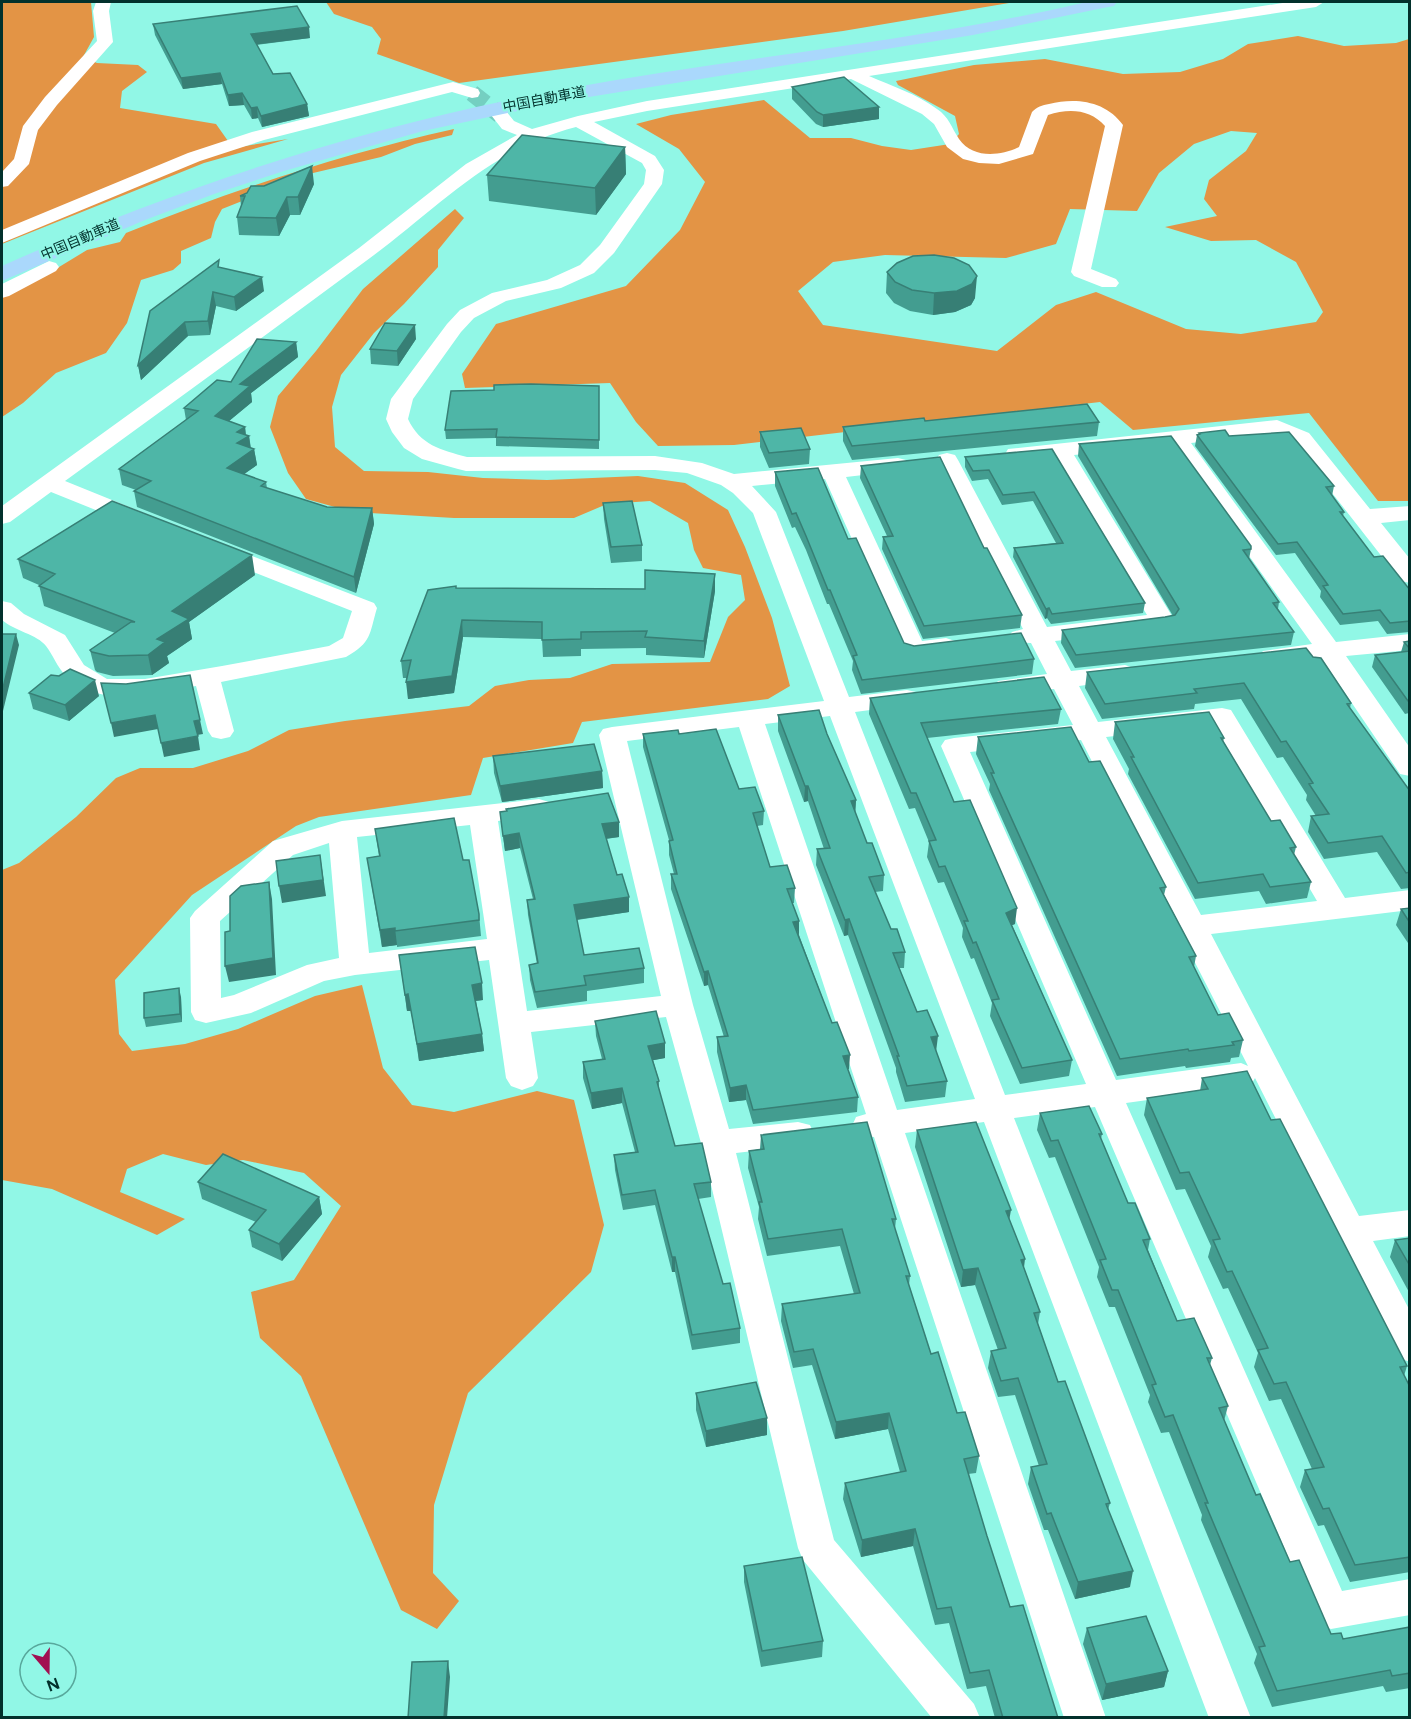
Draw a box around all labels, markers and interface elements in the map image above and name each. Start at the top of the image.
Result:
street label: 中国自動車道 [501,83,587,116]
street label: 中国自動車道 [38,215,122,264]
north arrow [18,1641,78,1701]
text: N [44,1674,62,1696]

